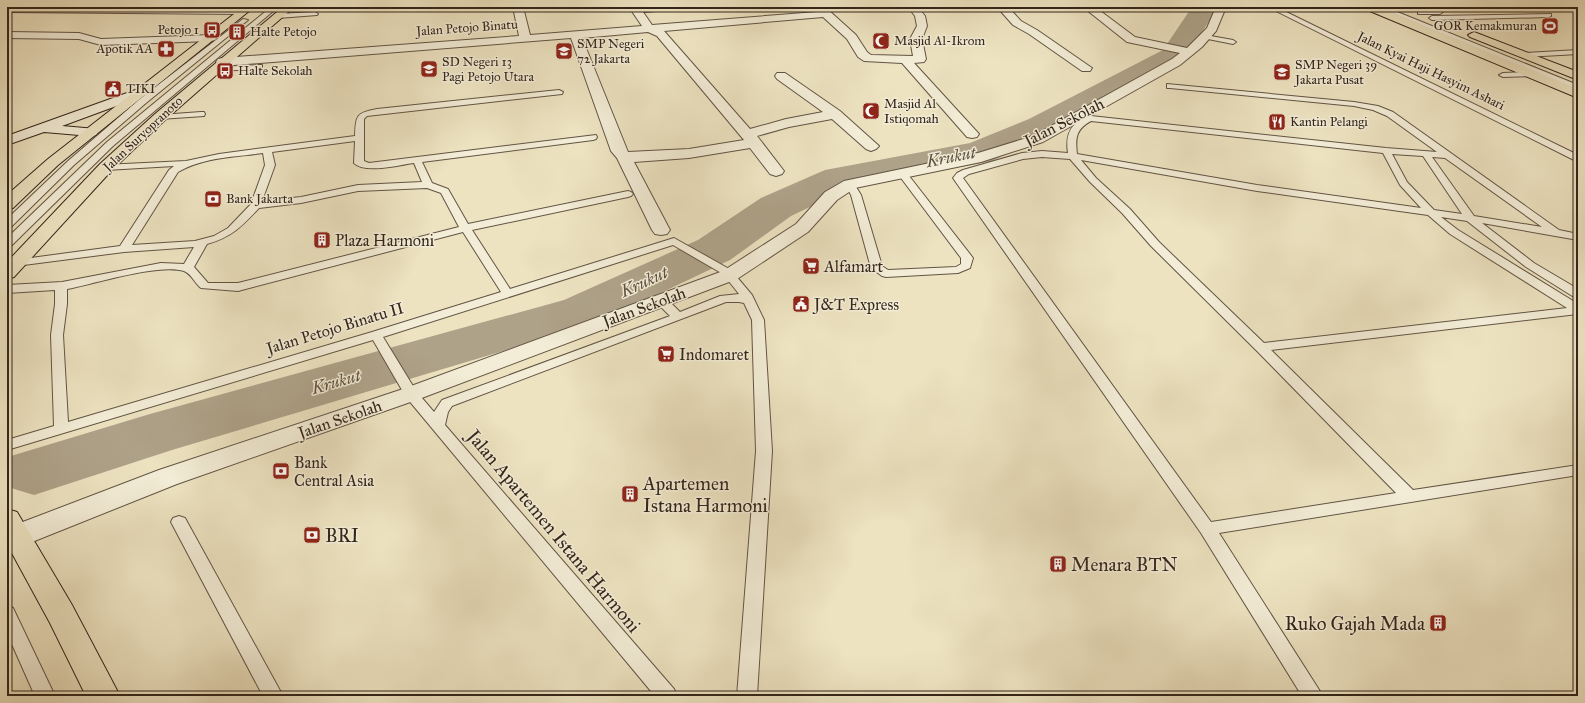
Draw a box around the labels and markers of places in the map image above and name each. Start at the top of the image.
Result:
sports icon: GOR Kemakmuran [1540,16,1560,36]
place label: GOR Kemakmuran [1434,18,1537,34]
bus stop icon: Petojo 1 [202,20,222,40]
place label: Petojo 1 [157,22,199,38]
building icon: Halte Petojo [227,22,247,42]
place label: Halte Petojo [250,24,317,40]
mosque icon: Masjid Al-Ikrom [871,31,891,51]
place label: Masjid Al-Ikrom [894,33,985,49]
place label: SMP Negeri 72 Jakarta [577,36,645,67]
pharmacy icon: Apotik AA [156,39,176,59]
place label: Apotik AA [96,41,153,57]
school or university icon: SMP Negeri 72 Jakarta [554,41,574,61]
place label: SD Negeri 13 Pagi Petojo Utara [442,54,534,85]
place label: SMP Negeri 39 Jakarta Pusat [1293,57,1377,88]
school or university icon: SD Negeri 13 Pagi Petojo Utara [419,59,439,79]
bus stop icon: Halte Sekolah [215,61,235,81]
school or university icon: SMP Negeri 39 Jakarta Pusat [1272,62,1292,82]
place label: Halte Sekolah [238,63,313,79]
public building icon: TIKI [103,79,123,99]
place label: TIKI [126,81,156,97]
place label: Masjid Al Istiqomah [884,96,940,127]
mosque icon: Masjid Al Istiqomah [861,101,881,121]
restaurant icon: Kantin Pelangi [1267,112,1287,132]
place label: Kantin Pelangi [1290,114,1368,130]
bank icon: Bank Jakarta [203,189,223,209]
place label: Bank Jakarta [226,191,293,207]
building icon: Plaza Harmoni [312,230,332,250]
place label: Plaza Harmoni [335,231,435,250]
supermarket icon: Alfamart [801,256,821,276]
place label: Alfamart [823,257,883,276]
public building icon: J&T Express [791,294,811,314]
place label: J&T Express [812,295,899,315]
supermarket icon: Indomaret [656,344,676,364]
place label: Indomaret [679,345,749,364]
place label: Bank Central Asia [294,453,374,490]
bank icon: Bank Central Asia [271,461,291,481]
place label: Apartemen Istana Harmoni [642,472,768,517]
building icon: Apartemen Istana Harmoni [620,484,640,504]
place label: BRI [325,524,359,547]
bank icon: BRI [302,525,322,545]
place label: Menara BTN [1071,553,1178,576]
building icon: Menara BTN [1048,554,1068,574]
place label: Ruko Gajah Mada [1285,612,1426,635]
building icon: Ruko Gajah Mada [1428,613,1448,633]

